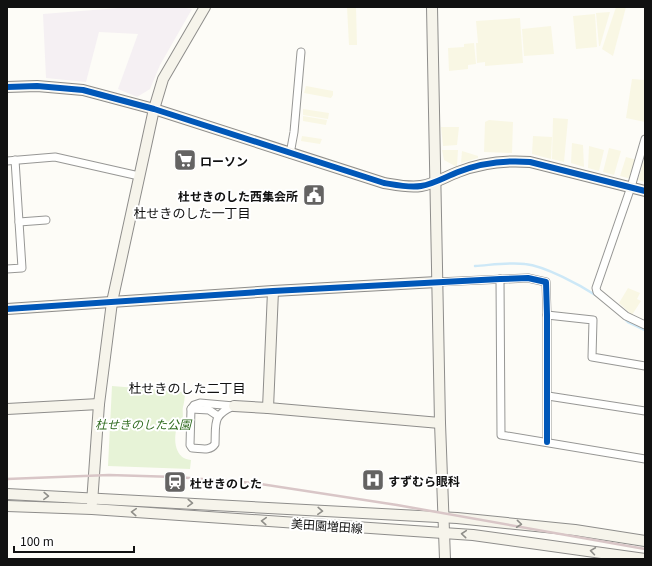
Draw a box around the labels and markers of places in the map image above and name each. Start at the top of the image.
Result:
supermarket icon: ローソン [172,147,198,173]
place label: ローソン [200,152,248,169]
public building icon: 杜せきのした西集会所 [301,182,327,208]
place label: 杜せきのした西集会所 [178,187,298,204]
hospital icon: すずむら眼科 [360,467,386,493]
station icon: 杜せきのした [162,469,188,495]
place label: すずむら眼科 [388,472,460,489]
place label: 杜せきのした [190,474,262,491]

